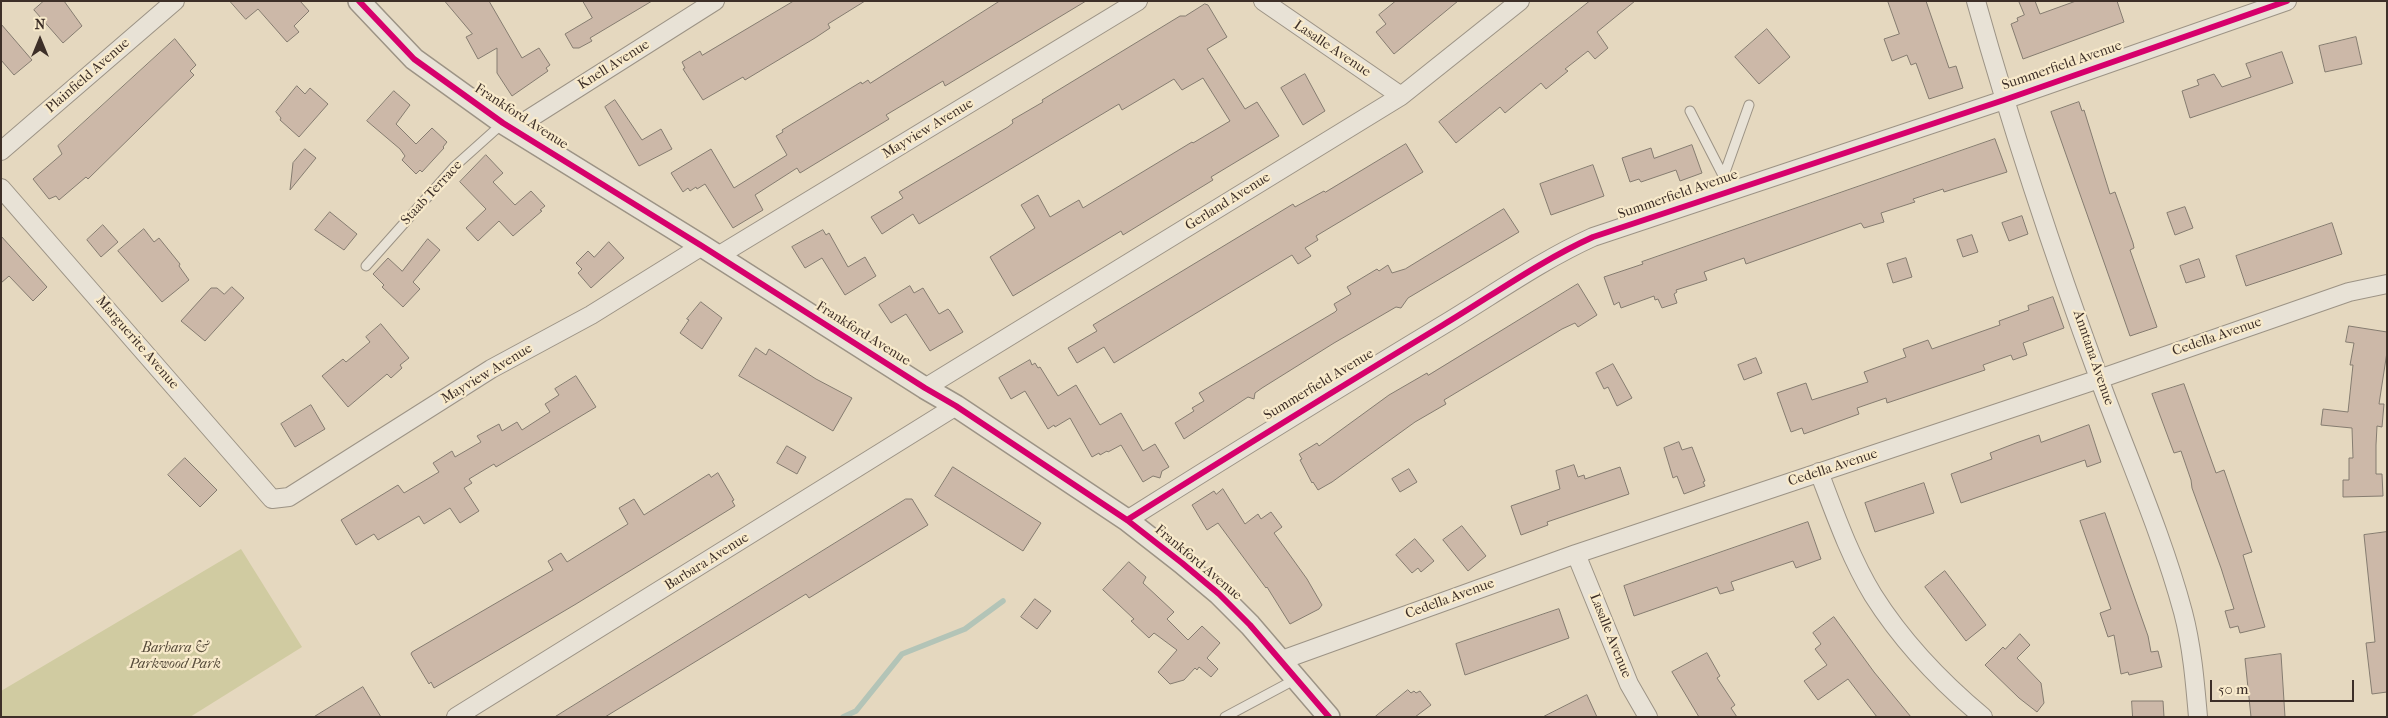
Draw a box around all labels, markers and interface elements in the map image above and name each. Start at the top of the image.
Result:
north arrow [15,15,65,65]
text: N [35,16,45,33]
street label: Lasalle Avenue [1290,17,1374,81]
street label: Plainfield Avenue [43,35,133,117]
street label: Knell Avenue [575,36,653,94]
street label: Summerfield Avenue [2000,38,2124,94]
street label: Frankford Avenue [471,80,571,154]
street label: Mayview Avenue [880,95,976,163]
street label: Staab Terrace [398,157,466,229]
street label: Summerfield Avenue [1616,167,1740,223]
street label: Gerland Avenue [1182,169,1274,235]
street label: Marguerite Avenue [92,293,182,393]
street label: Frankford Avenue [813,298,913,370]
street label: Anntana Avenue [2069,308,2117,408]
street label: Cedella Avenue [2170,314,2264,360]
street label: Mayview Avenue [439,340,535,408]
street label: Summerfield Avenue [1261,345,1377,425]
street label: Cedella Avenue [1786,446,1880,490]
street label: Frankford Avenue [1151,522,1245,604]
street label: Barbara Avenue [662,529,752,595]
street label: Cedella Avenue [1403,575,1497,623]
street label: Lasalle Avenue [1585,591,1635,681]
park label: Barbara & Parkwood Park [129,641,221,674]
scale bar [2213,670,2357,702]
text: 50 m [2218,680,2248,698]

